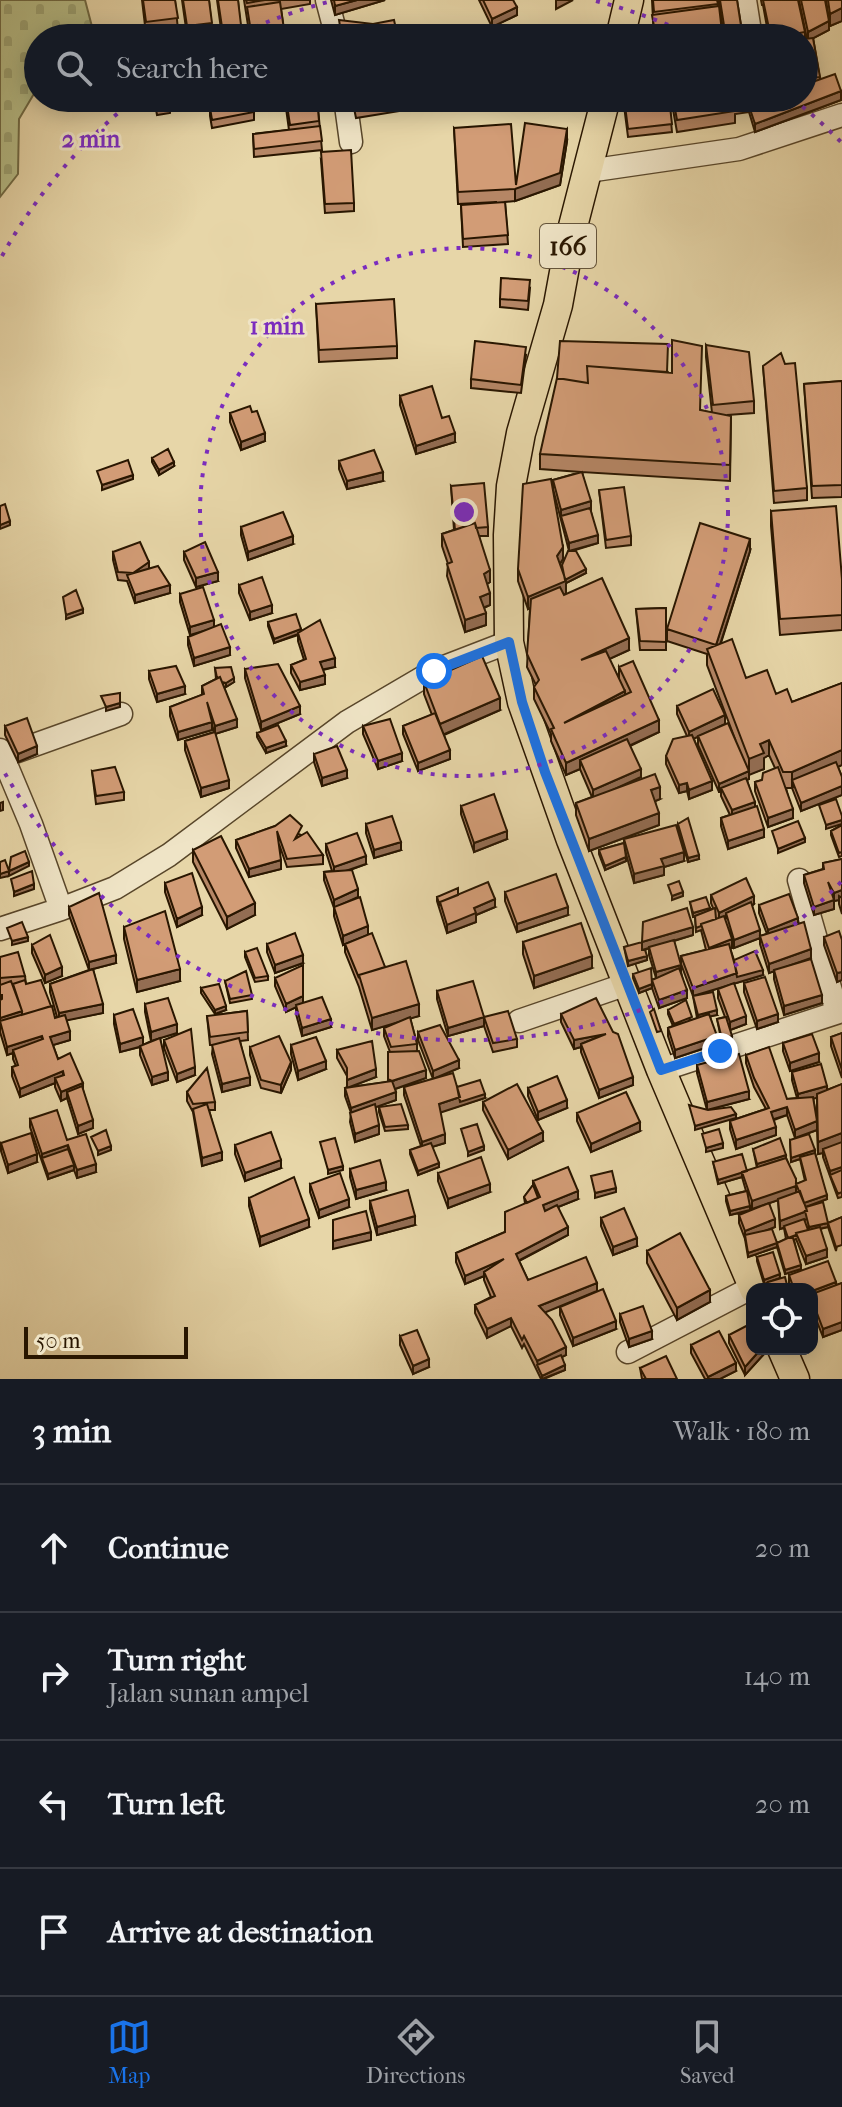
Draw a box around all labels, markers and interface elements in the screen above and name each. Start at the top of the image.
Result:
search box [24,24,818,112]
icon: search [52,46,96,90]
text: Search here [116,51,268,86]
text: 2 min [62,125,121,153]
road number: 166 [540,224,596,268]
text: 1 min [250,312,305,340]
centre of rings [450,498,478,526]
route start [416,653,452,689]
route end [702,1033,738,1069]
map controls [746,1283,818,1355]
button: locate [746,1283,818,1355]
scale bar [24,1323,188,1359]
text: 50 m [36,1328,81,1354]
text: 3 min [32,1411,111,1451]
text: Walk · 180 m [673,1416,810,1447]
icon: ahead [32,1526,76,1570]
text: Continue [108,1531,229,1566]
text: 20 m [755,1533,810,1564]
text: Turn right [108,1643,246,1678]
icon: right [32,1654,76,1698]
text: 140 m [744,1661,810,1692]
text: Jalan sunan ampel [108,1678,309,1709]
icon: left [32,1782,76,1826]
text: Turn left [108,1787,225,1822]
text: 20 m [755,1789,810,1820]
icon: arrive [32,1910,76,1954]
text: Arrive at destination [108,1915,373,1950]
tab: Map [107,2015,151,2089]
tab: Directions [366,2015,465,2089]
tab: Saved [680,2015,735,2089]

